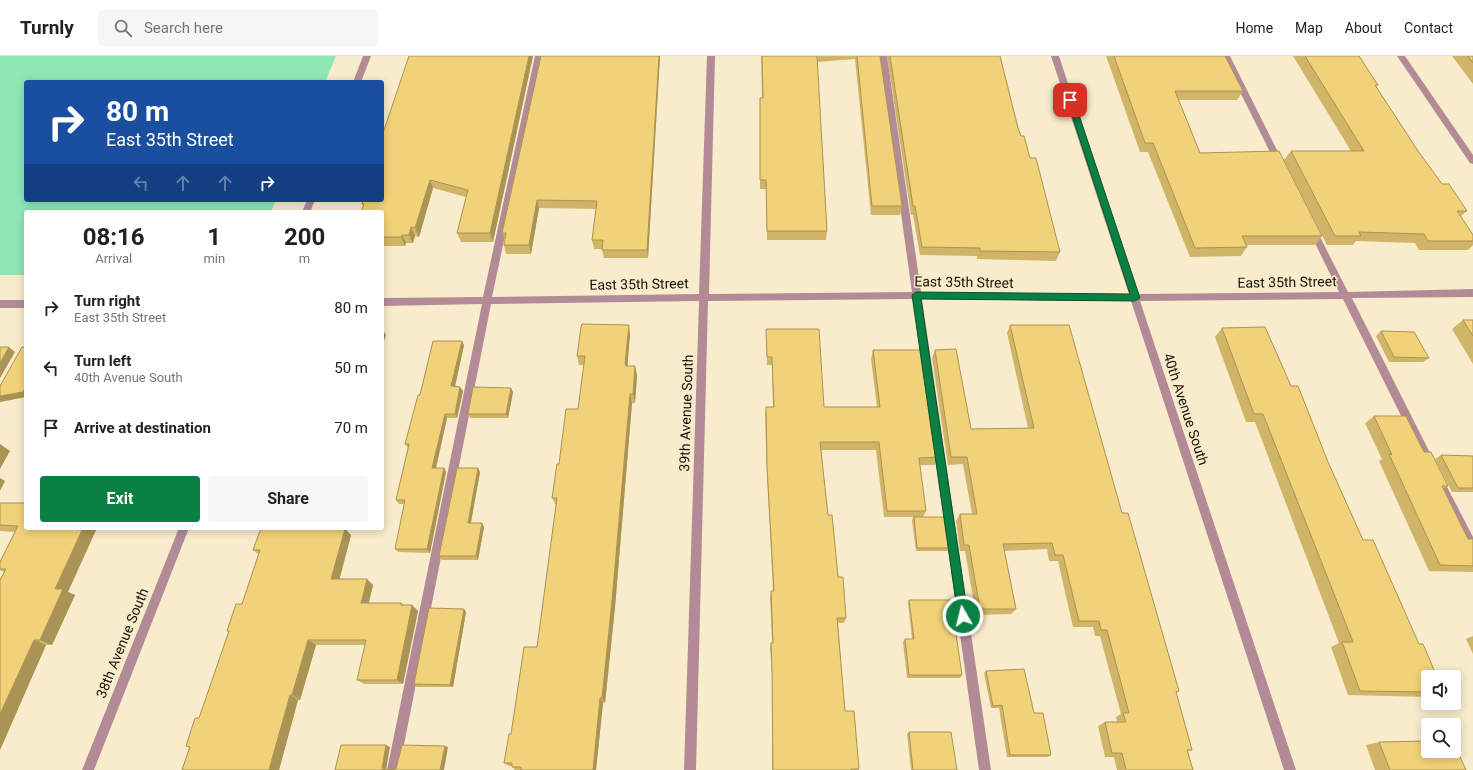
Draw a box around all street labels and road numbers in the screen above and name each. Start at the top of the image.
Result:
street label: East 35th Street [914,273,1014,291]
street label: East 35th Street [1237,273,1337,291]
street label: East 35th Street [589,275,689,293]
street label: 40th Avenue South [1160,351,1212,467]
street label: 39th Avenue South [676,354,696,472]
street label: 38th Avenue South [93,586,151,700]

